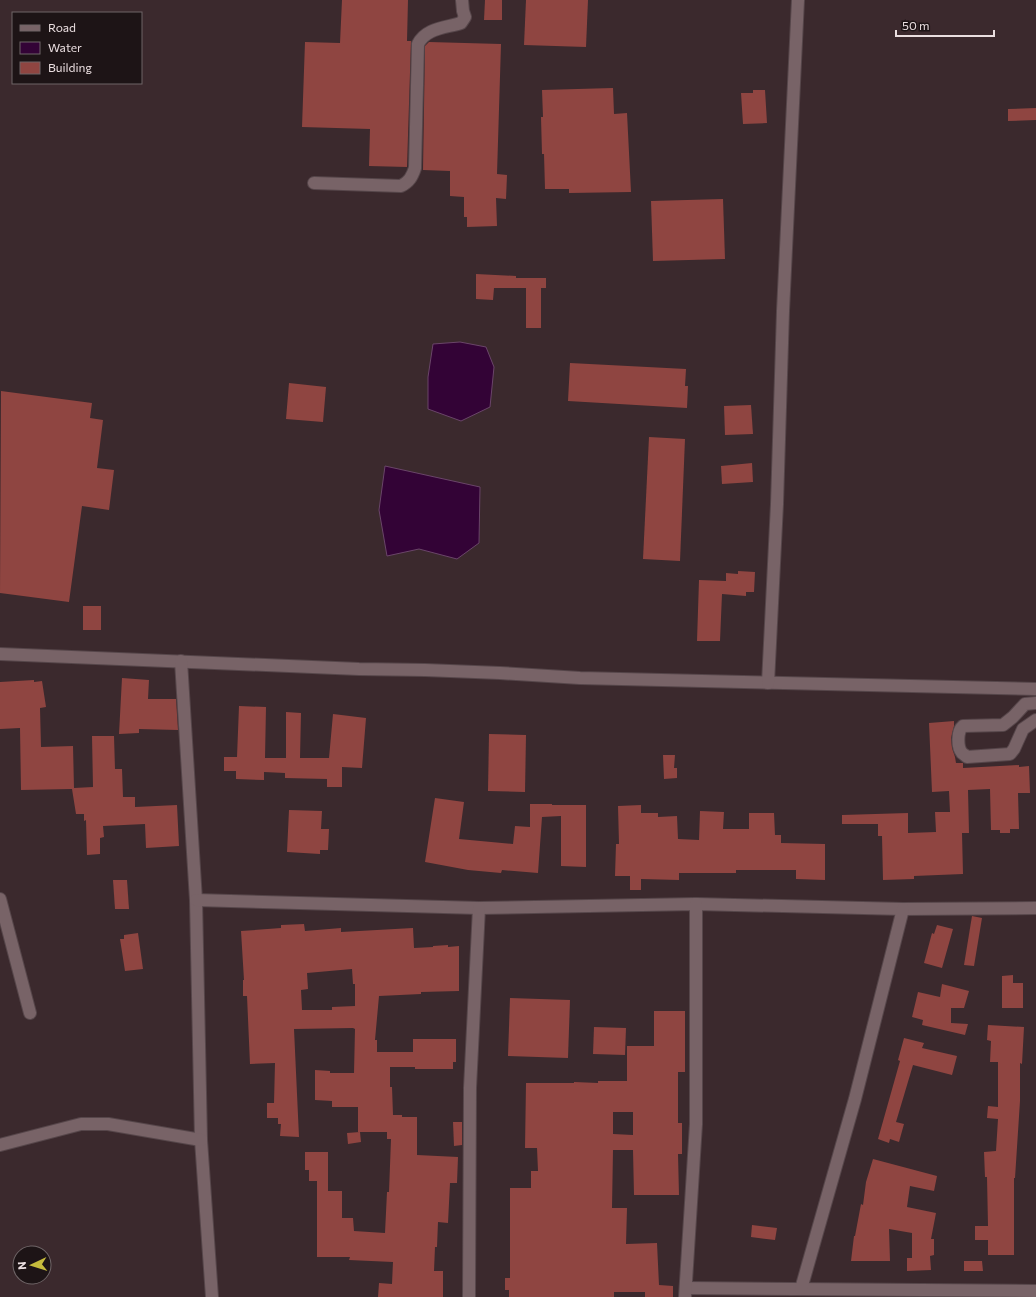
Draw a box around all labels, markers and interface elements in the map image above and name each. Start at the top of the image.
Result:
legend [12,12,142,84]
scale bar [896,12,994,38]
text: 50 m [902,18,930,32]
text: Road [48,20,76,34]
text: Water [48,40,82,54]
text: Building [48,60,92,74]
north arrow [12,1245,52,1285]
text: N [15,1261,28,1270]

